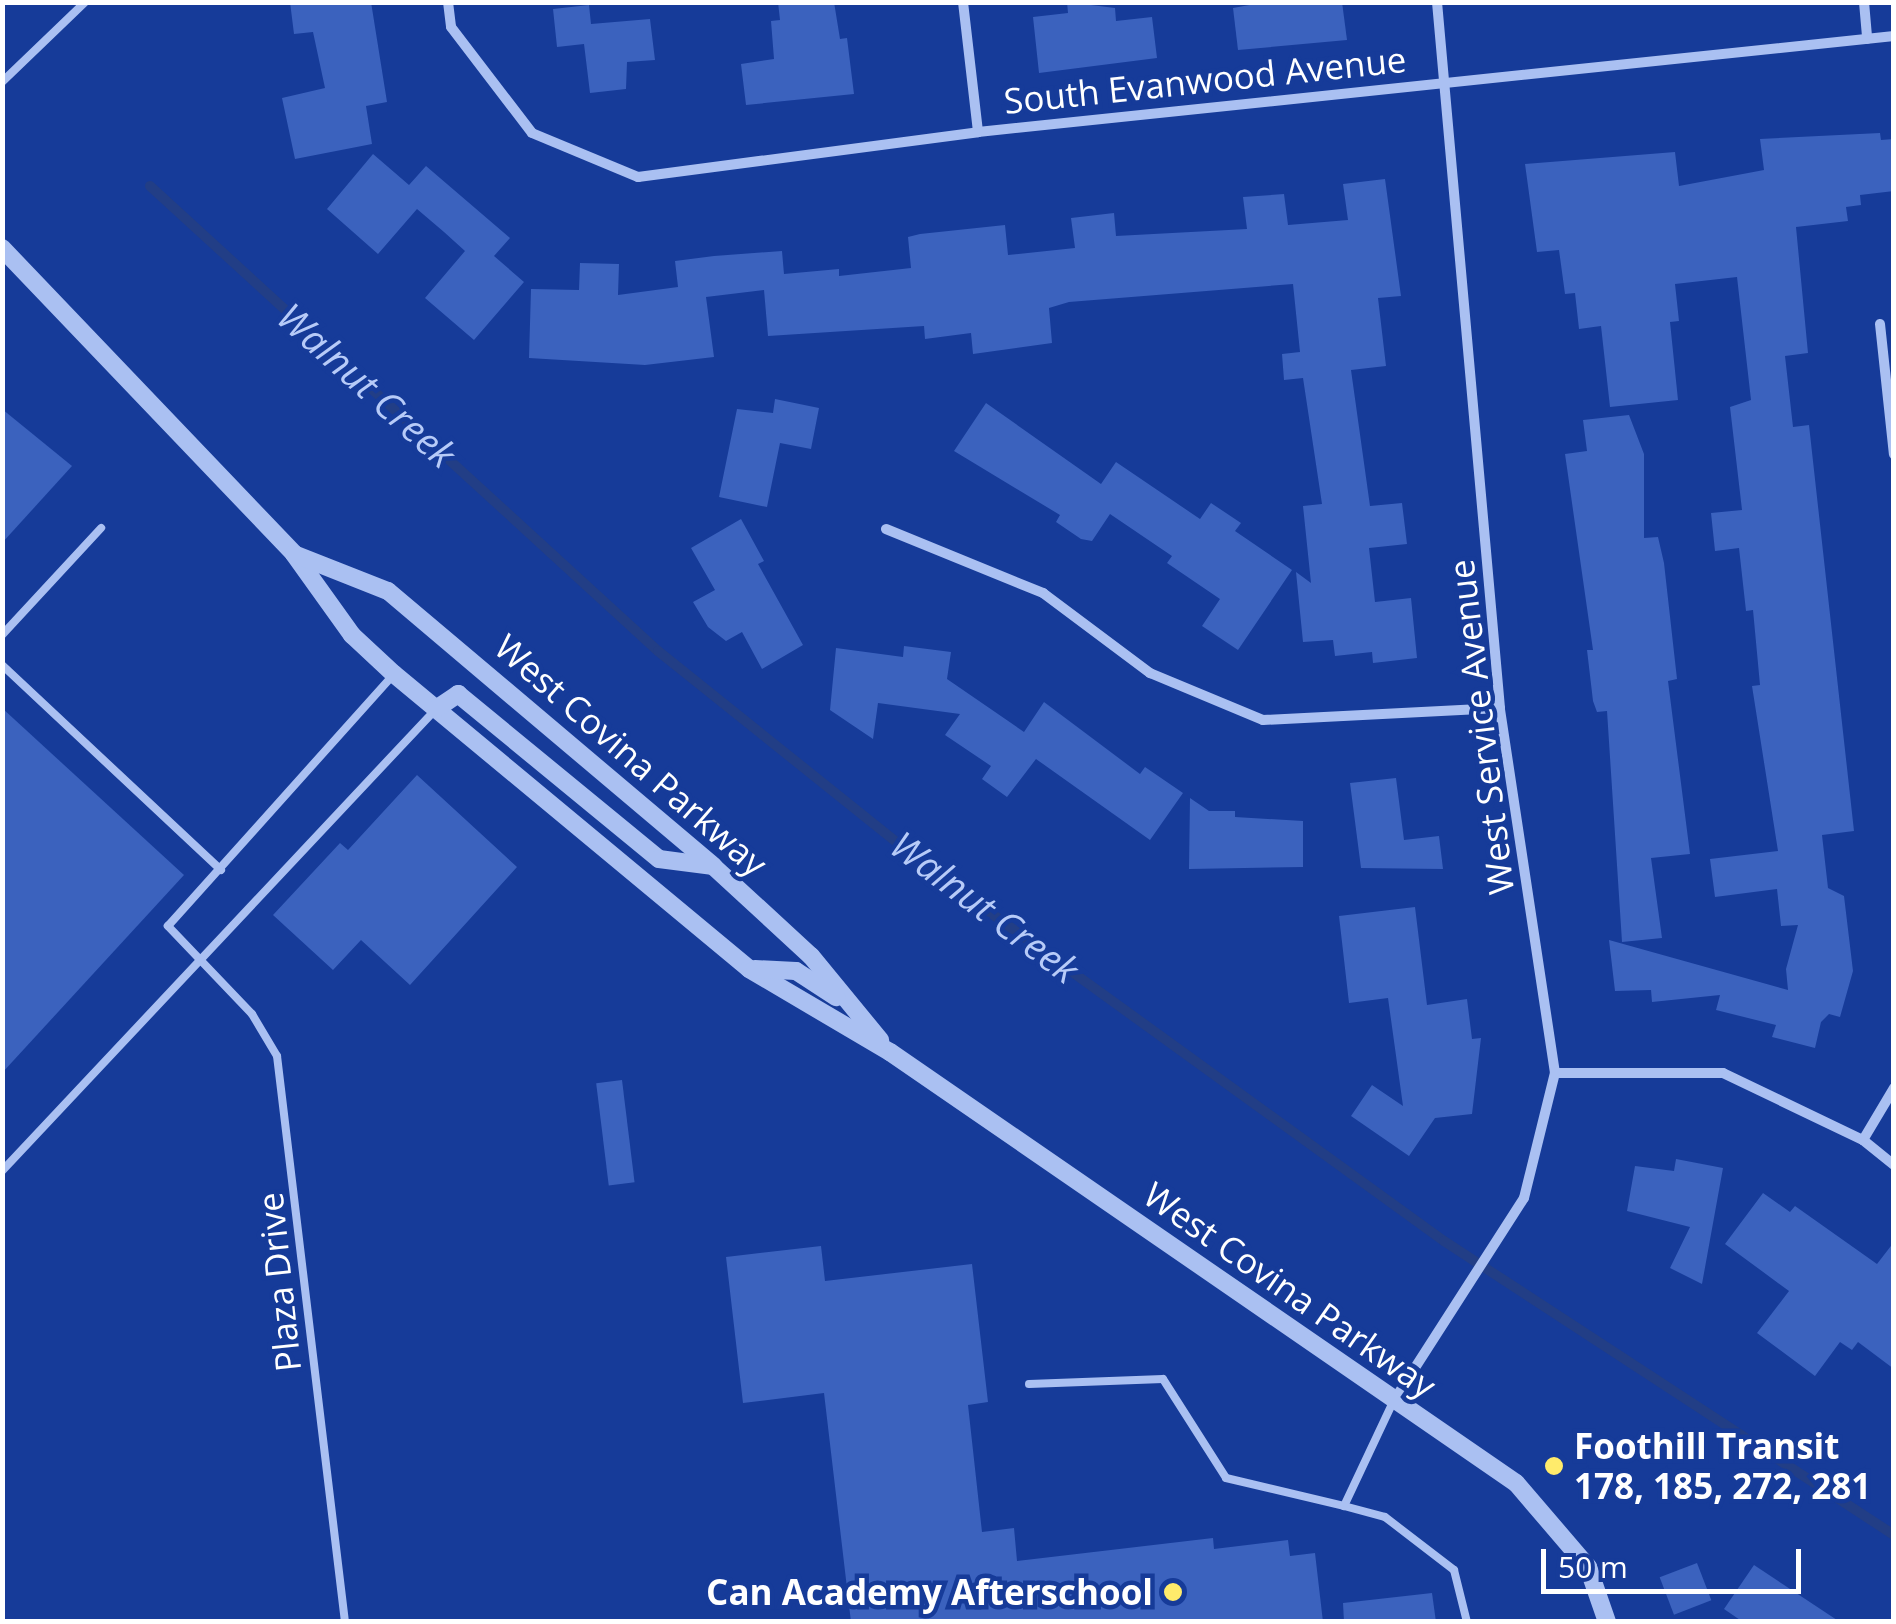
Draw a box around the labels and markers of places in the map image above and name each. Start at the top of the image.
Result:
place label: Foothill Transit 178, 185, 272, 281 [1574,1425,1871,1507]
marker: Foothill Transit 178, 185, 272, 281 [1543,1455,1565,1477]
place label: Can Academy Afterschool [706,1571,1153,1613]
marker: Can Academy Afterschool [1162,1581,1184,1603]

